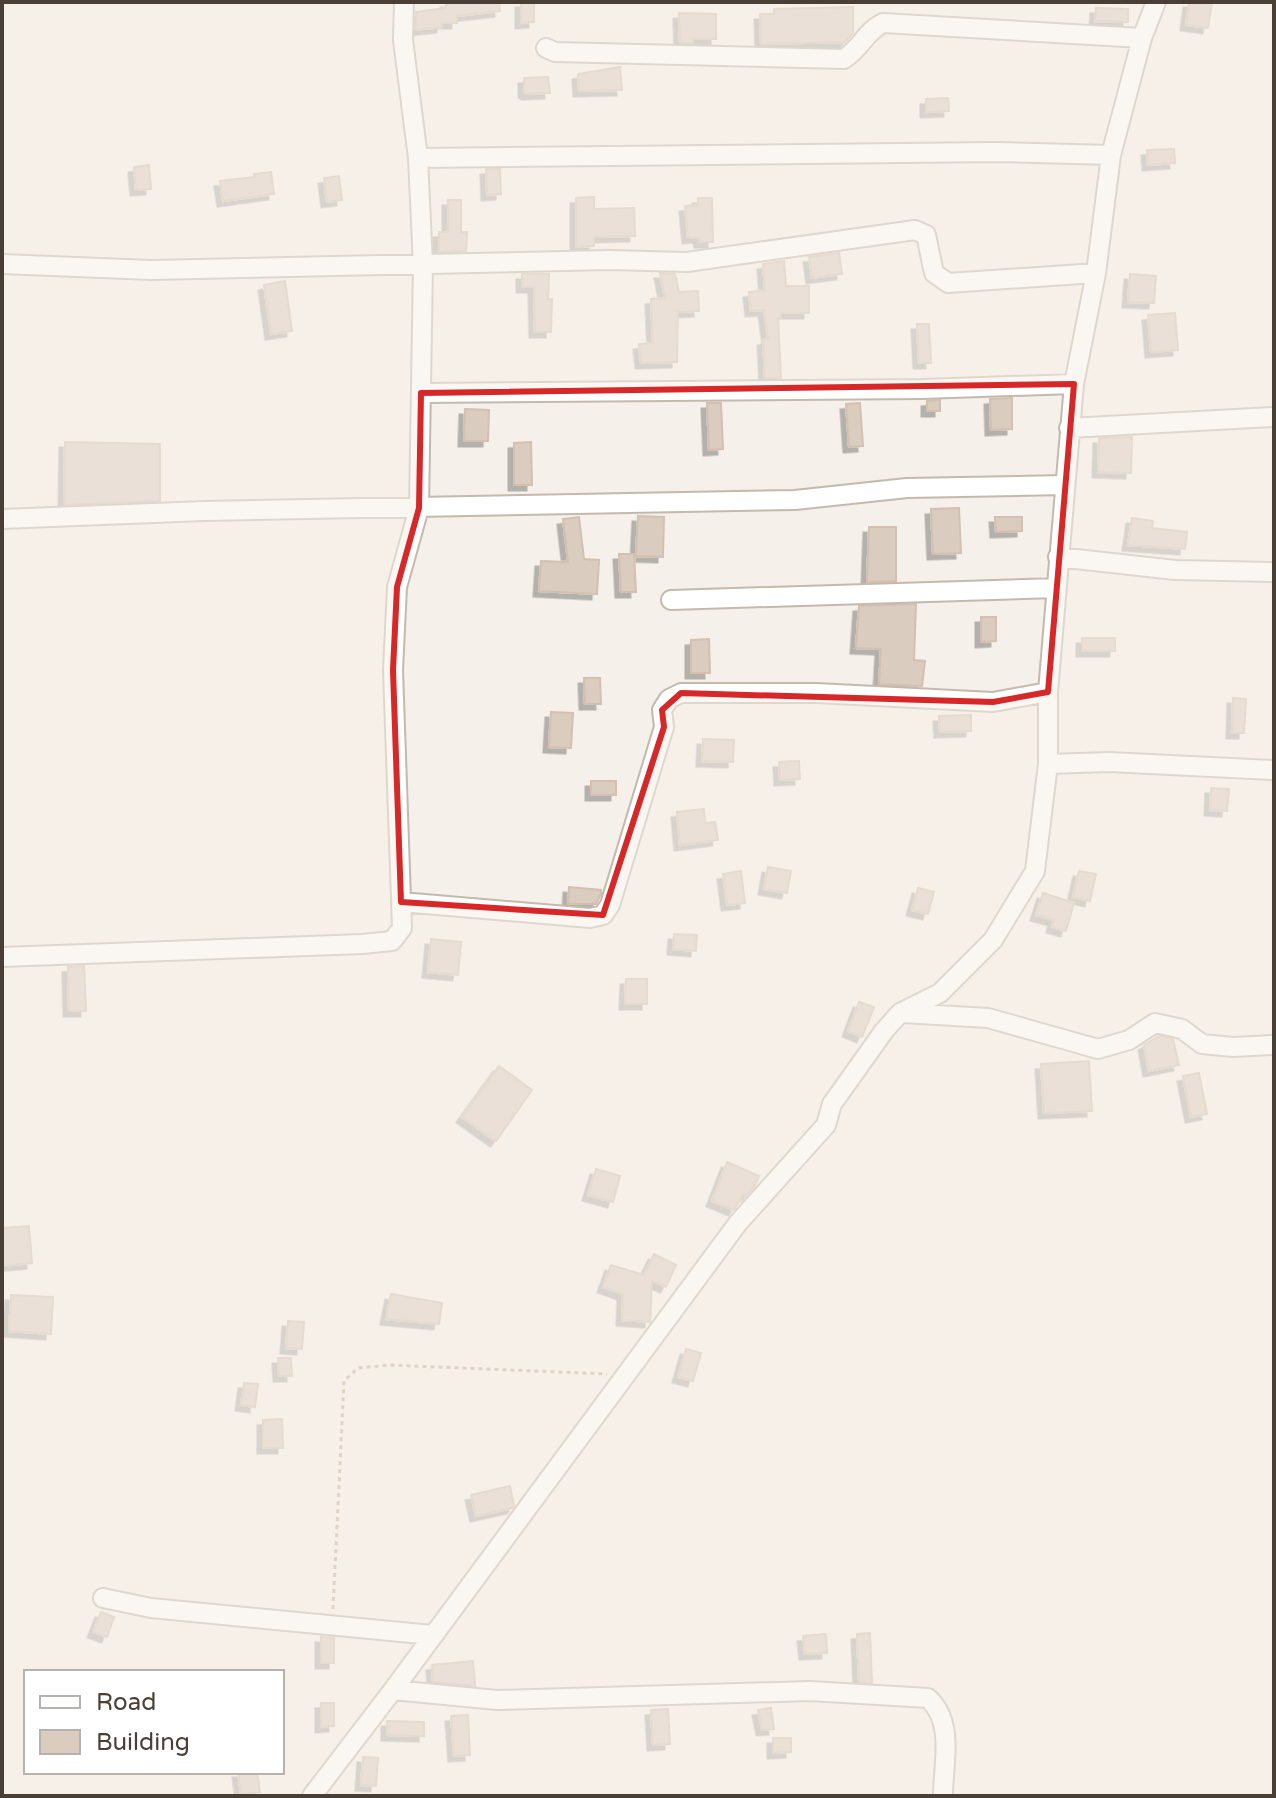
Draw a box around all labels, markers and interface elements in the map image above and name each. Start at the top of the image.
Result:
legend [24,1670,284,1774]
text: Road [96,1688,156,1717]
text: Building [96,1728,190,1757]

